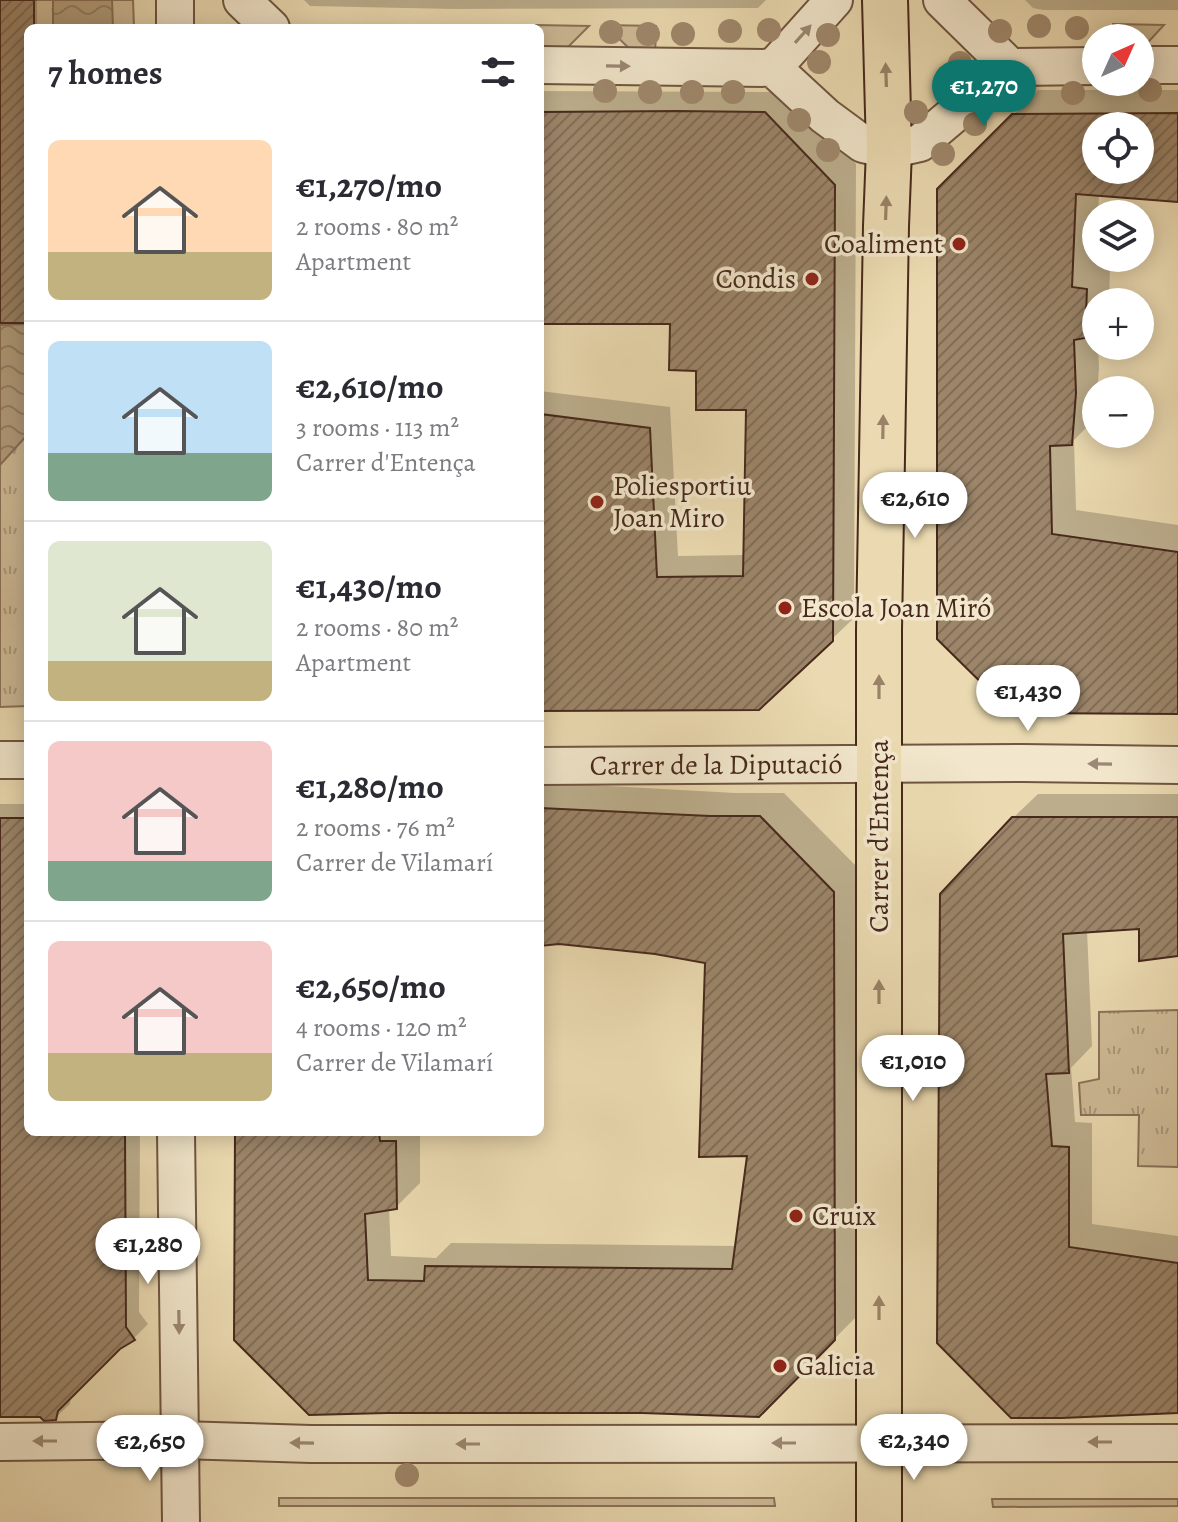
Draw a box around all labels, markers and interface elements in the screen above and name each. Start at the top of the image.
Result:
one-way arrow [794,24,812,44]
north arrow [1082,24,1154,96]
map controls [1082,24,1154,448]
text: 7 homes [48,49,163,96]
icon: filters [476,50,520,94]
one-way arrow [606,59,631,72]
pin: €1,270 [919,60,1049,128]
one-way arrow [880,62,893,87]
text: €1,270 [950,68,1018,103]
button: locate [1082,112,1154,184]
text: €1,270/mo [296,162,442,209]
icon: home [112,172,208,268]
one-way arrow [880,194,893,220]
button: layers [1082,200,1154,272]
text: 2 rooms · 80 m² [296,209,458,244]
place label: Coaliment [824,225,943,263]
marker: Coaliment [950,235,968,253]
text: Apartment [296,244,411,279]
place label: Condis [716,260,796,298]
marker: Condis [803,270,821,288]
button: + [1082,288,1154,360]
text: €2,610/mo [296,363,443,410]
icon: home [112,373,208,469]
button: − [1082,376,1154,448]
text: 3 rooms · 113 m² [296,410,459,445]
one-way arrow [877,414,890,439]
text: Carrer d'Entença [296,445,476,480]
place label: Poliesportiu Joan Miro [613,467,752,537]
pin: €2,610 [850,472,980,540]
text: €2,610 [880,480,950,515]
marker: Poliesportiu Joan Miro [588,493,606,511]
text: €1,430/mo [296,563,442,610]
icon: home [112,573,208,669]
place label: Escola Joan Miró [801,589,991,627]
marker: Escola Joan Miró [776,599,794,617]
text: 2 rooms · 80 m² [296,610,458,645]
text: Apartment [296,645,411,680]
pin: €1,430 [963,665,1093,733]
text: €1,430 [994,673,1062,708]
one-way arrow [873,674,885,699]
street label: Carrer d'Entença [860,739,898,933]
street label: Carrer de la Diputació [589,745,843,785]
one-way arrow [1087,758,1112,770]
text: €1,280/mo [296,763,444,810]
icon: home [112,773,208,869]
text: 2 rooms · 76 m² [296,810,455,845]
text: Carrer de Vilamarí [296,845,493,880]
text: €2,650/mo [296,963,446,1010]
icon: home [112,973,208,1069]
one-way arrow [873,979,885,1004]
text: 4 rooms · 120 m² [296,1010,466,1045]
pin: €1,010 [848,1035,978,1103]
text: €1,010 [880,1043,946,1078]
text: Carrer de Vilamarí [296,1045,493,1080]
place label: Cruix [812,1197,877,1235]
marker: Cruix [787,1207,805,1225]
pin: €1,280 [83,1218,213,1286]
text: €1,280 [113,1226,183,1261]
one-way arrow [873,1295,885,1320]
one-way arrow [173,1310,185,1335]
place label: Galicia [796,1347,875,1385]
marker: Galicia [771,1357,789,1375]
pin: €2,340 [849,1414,979,1482]
pin: €2,650 [85,1415,215,1483]
text: €2,340 [879,1422,949,1457]
text: €2,650 [115,1423,185,1458]
one-way arrow [32,1435,57,1447]
one-way arrow [1087,1436,1112,1449]
one-way arrow [289,1437,314,1450]
one-way arrow [771,1437,796,1449]
one-way arrow [455,1438,480,1450]

